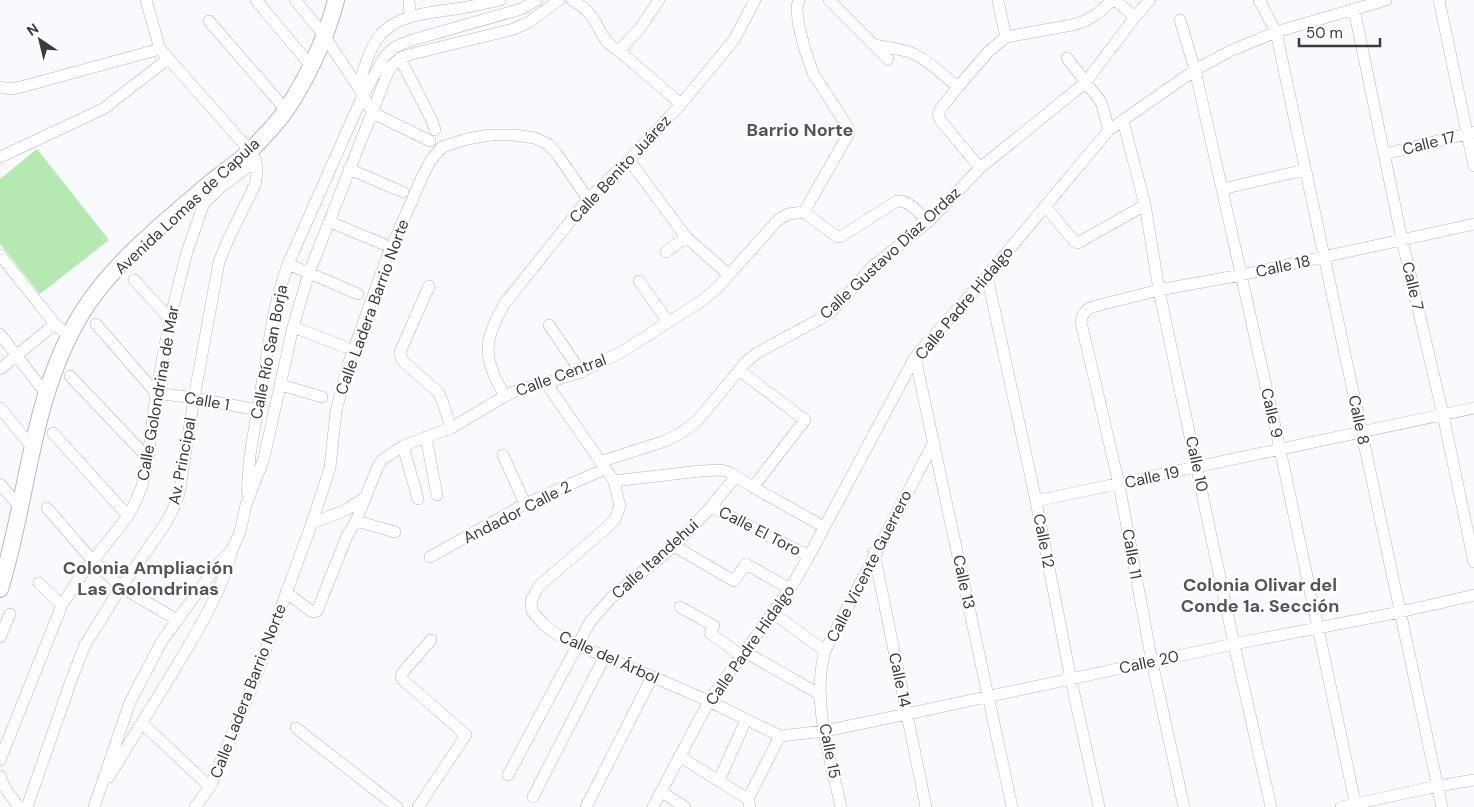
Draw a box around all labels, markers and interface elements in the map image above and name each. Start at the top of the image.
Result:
north arrow [15,15,65,65]
scale bar [1299,15,1380,47]
text: N [23,19,42,40]
text: 50 m [1306,23,1343,43]
street label: Calle Benito Juárez [565,111,675,227]
district label: Barrio Norte [747,118,854,142]
street label: Calle 17 [1400,126,1458,160]
street label: Avenida Lomas de Capula [110,133,264,279]
street label: Calle Gustavo Díaz Ordaz [815,182,965,324]
street label: Calle Ladera Barrio Norte [330,216,414,398]
street label: Calle Padre Hidalgo [910,242,1018,364]
street label: Calle 18 [1254,250,1312,282]
street label: Calle 7 [1397,260,1429,312]
street label: Calle Río San Borja [246,283,292,421]
street label: Calle Golondrina de Mar [132,303,184,482]
street label: Calle Central [513,349,609,401]
street label: Calle 9 [1256,386,1288,440]
street label: Calle 1 [183,387,231,415]
street label: Calle 8 [1343,393,1375,447]
street label: Av. Principal [163,416,201,506]
street label: Calle 10 [1181,434,1213,494]
street label: Calle 19 [1123,461,1181,493]
street label: Andador Calle 2 [460,476,574,548]
street label: Calle Vicente Guerrero [821,486,917,646]
street label: Calle El Toro [715,501,805,561]
street label: Calle 12 [1028,512,1060,570]
street label: Calle Itandehui [607,514,703,604]
street label: Calle 11 [1117,527,1147,581]
street label: Calle 13 [948,553,980,611]
district label: Colonia Ampliación Las Golondrinas [63,556,233,601]
district label: Colonia Olivar del Conde 1a. Sección [1181,573,1339,618]
street label: Calle Padre Hidalgo [701,581,799,709]
street label: Calle Ladera Barrio Norte [205,601,291,781]
street label: Calle del Árbol [556,626,662,688]
street label: Calle 20 [1117,645,1181,679]
street label: Calle 14 [884,651,916,710]
street label: Calle 15 [814,722,846,780]

